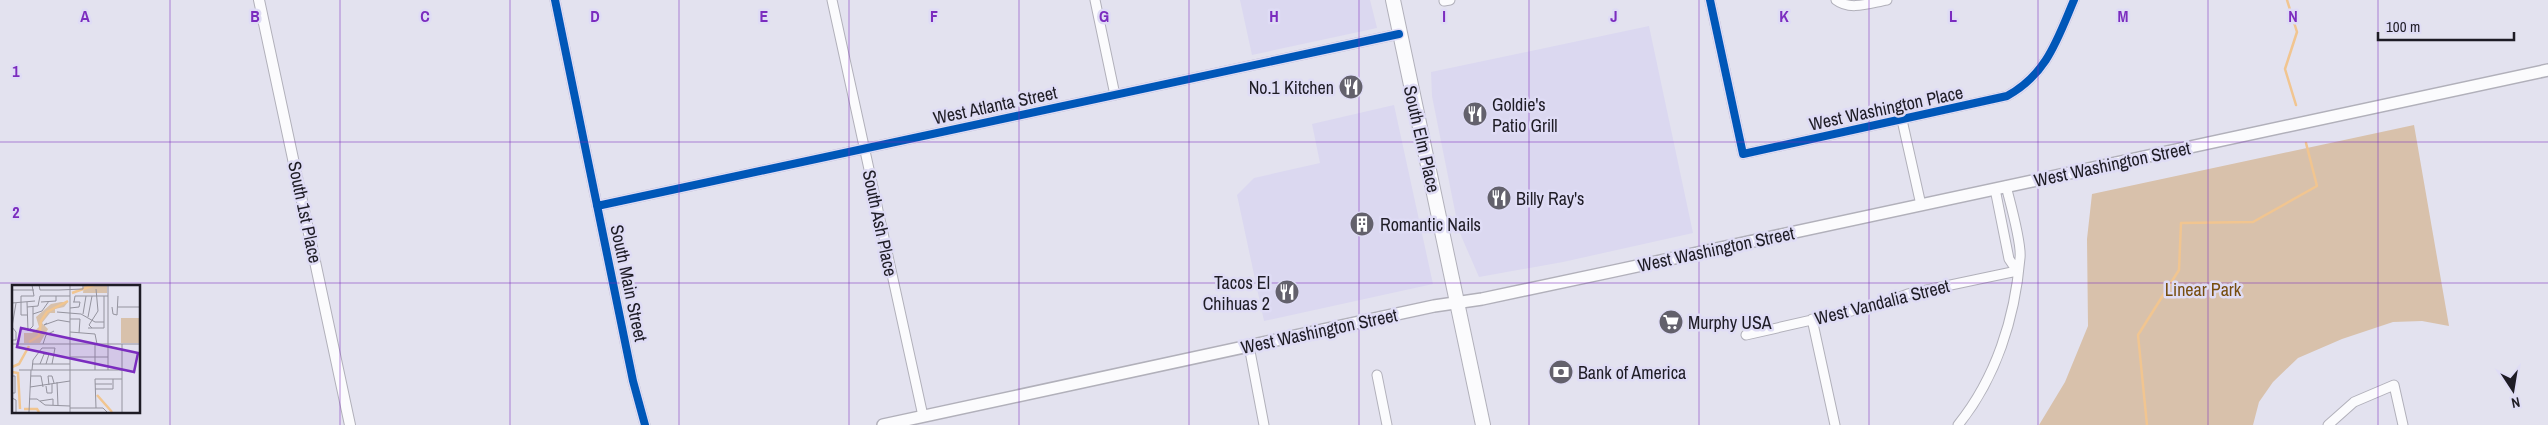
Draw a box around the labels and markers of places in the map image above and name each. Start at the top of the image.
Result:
restaurant icon: No.1 Kitchen [1338,74,1364,100]
place label: No.1 Kitchen [1249,75,1334,100]
place label: Goldie's Patio Grill [1492,92,1558,138]
restaurant icon: Goldie's Patio Grill [1462,101,1488,127]
restaurant icon: Billy Ray's [1486,185,1512,211]
place label: Billy Ray's [1516,186,1584,211]
building icon: Romantic Nails [1349,211,1375,237]
place label: Romantic Nails [1380,212,1481,237]
place label: Tacos El Chihuas 2 [1203,270,1270,316]
restaurant icon: Tacos El Chihuas 2 [1274,279,1300,305]
supermarket icon: Murphy USA [1658,309,1684,335]
place label: Murphy USA [1688,310,1772,335]
bank icon: Bank of America [1548,359,1574,385]
place label: Bank of America [1578,360,1686,385]

